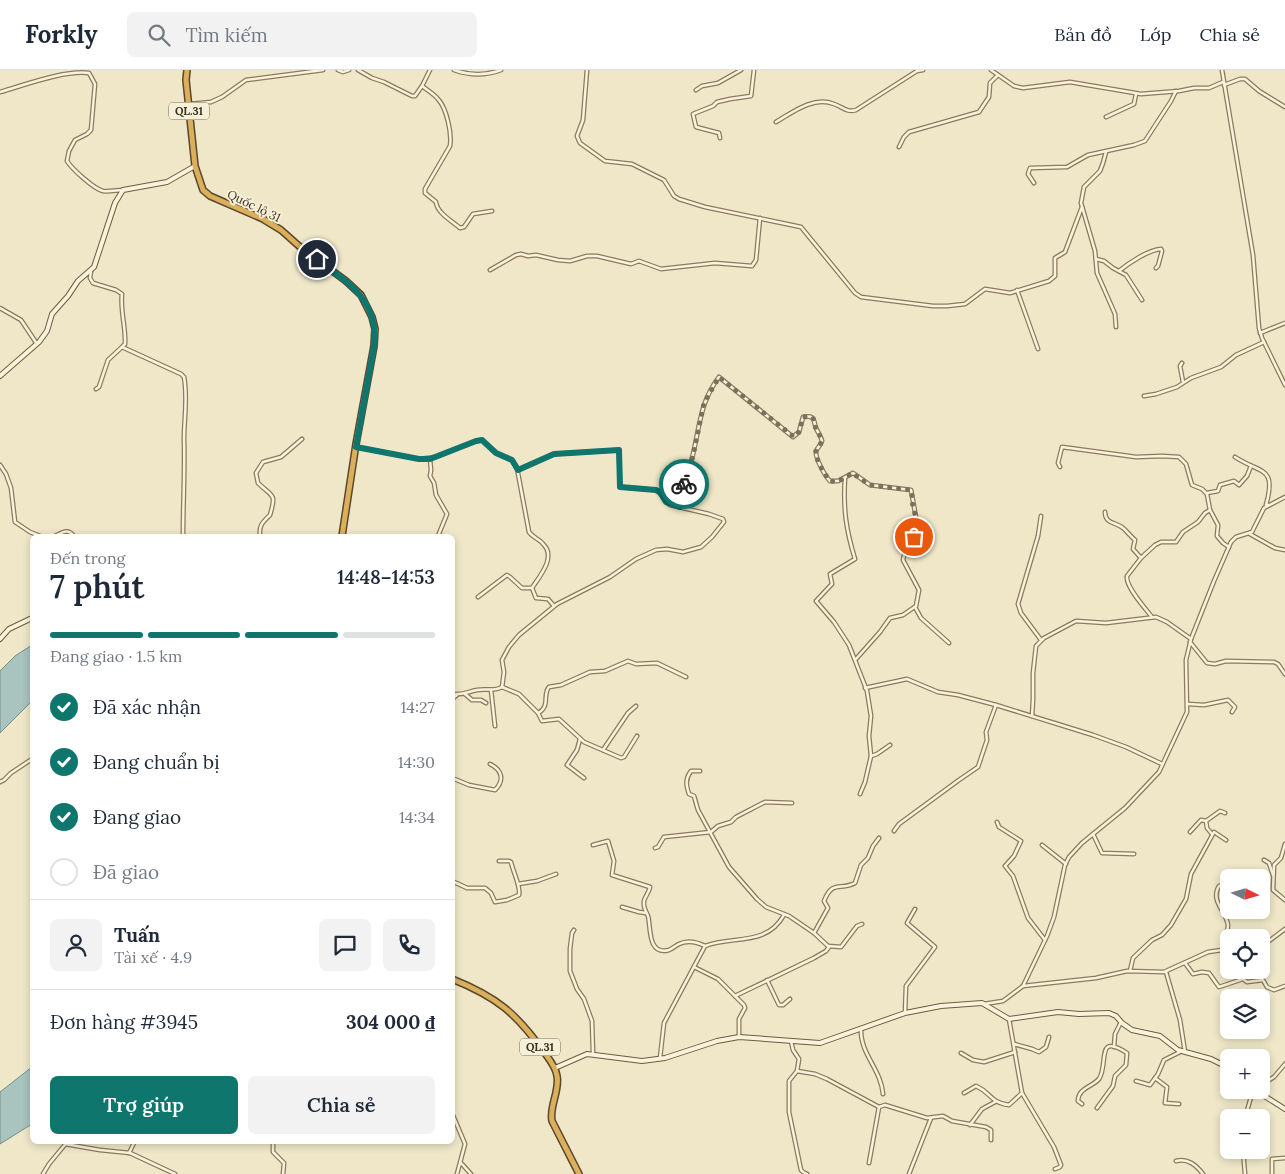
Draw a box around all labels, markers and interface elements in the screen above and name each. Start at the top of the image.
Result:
search box [127,12,477,57]
text: Forkly [25,19,97,50]
icon: search [145,21,173,49]
text: Tìm kiếm [185,23,268,47]
text: Bản đồ [1054,23,1112,46]
text: Lớp [1140,23,1171,46]
text: Chia sẻ [1199,23,1260,46]
road number: QL.31 [169,102,209,119]
street label: Quốc lộ 31 [225,186,283,225]
pin [296,238,338,280]
icon: home [303,245,331,273]
courier [659,459,709,509]
icon: bike [670,470,698,498]
pin [893,516,935,558]
icon: bag [900,523,928,551]
text: Đến trong [50,548,125,568]
text: 14:48–14:53 [337,565,435,589]
text: 7 phút [50,566,144,607]
text: Đang giao · 1.5 km [50,646,182,666]
icon: check [50,693,78,721]
text: Đã xác nhận [93,695,201,719]
text: 14:27 [401,697,435,717]
icon: check [50,748,78,776]
text: Đang chuẩn bị [93,750,219,774]
text: 14:30 [398,752,435,772]
icon: check [50,803,78,831]
text: Đang giao [93,805,181,829]
text: 14:34 [399,807,435,827]
text: Đã giao [93,860,159,884]
north arrow [1220,869,1270,919]
map controls [1220,869,1270,1159]
button: person [50,919,102,971]
button: chat [319,919,371,971]
button: phone [383,919,435,971]
text: Tuấn [114,923,160,947]
button: locate [1220,929,1270,979]
text: Tài xế · 4.9 [114,947,192,967]
button: layers [1220,989,1270,1039]
text: Đơn hàng #3945 [50,1010,198,1034]
text: 304 000 ₫ [346,1010,435,1034]
road number: QL.31 [520,1039,560,1056]
button: + [1220,1049,1270,1099]
button: Trợ giúp [50,1076,238,1134]
button: Chia sẻ [248,1076,435,1134]
button: − [1220,1109,1270,1159]

